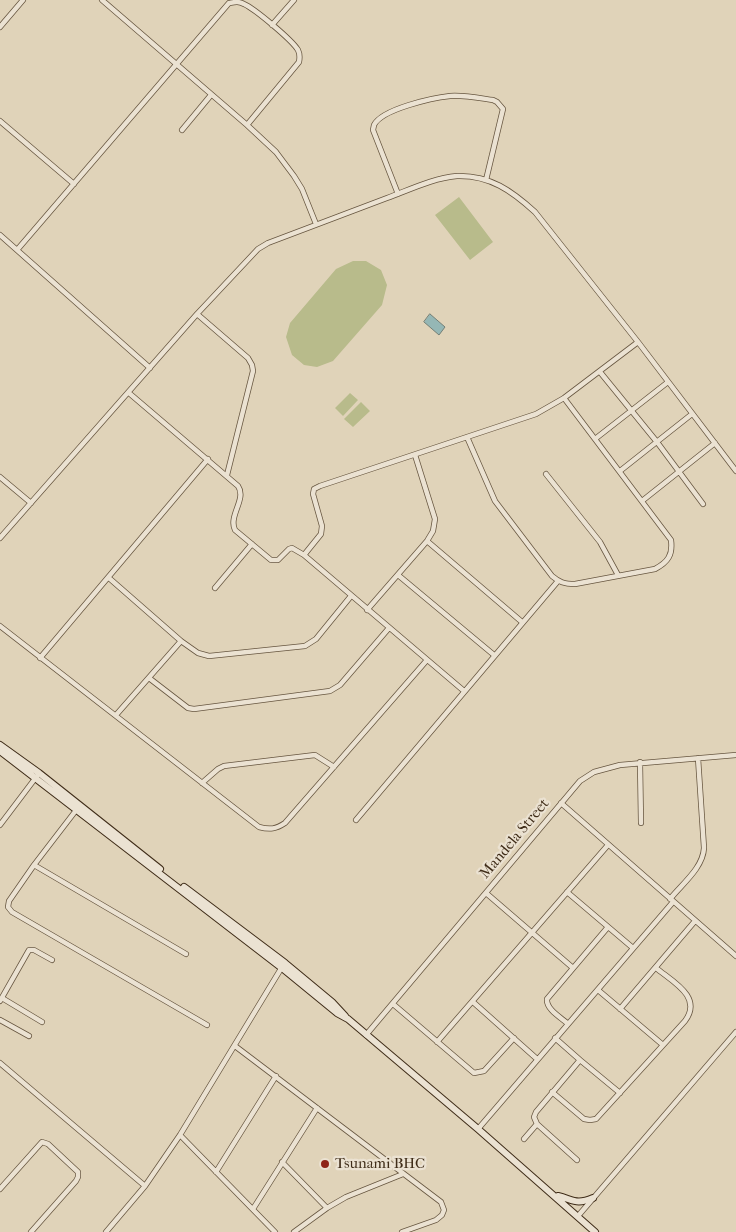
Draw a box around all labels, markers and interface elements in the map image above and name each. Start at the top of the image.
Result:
street label: Mandela Street [476,795,554,883]
place label: Tsunami BHC [335,1155,425,1173]
marker: Tsunami BHC [319,1158,331,1170]

